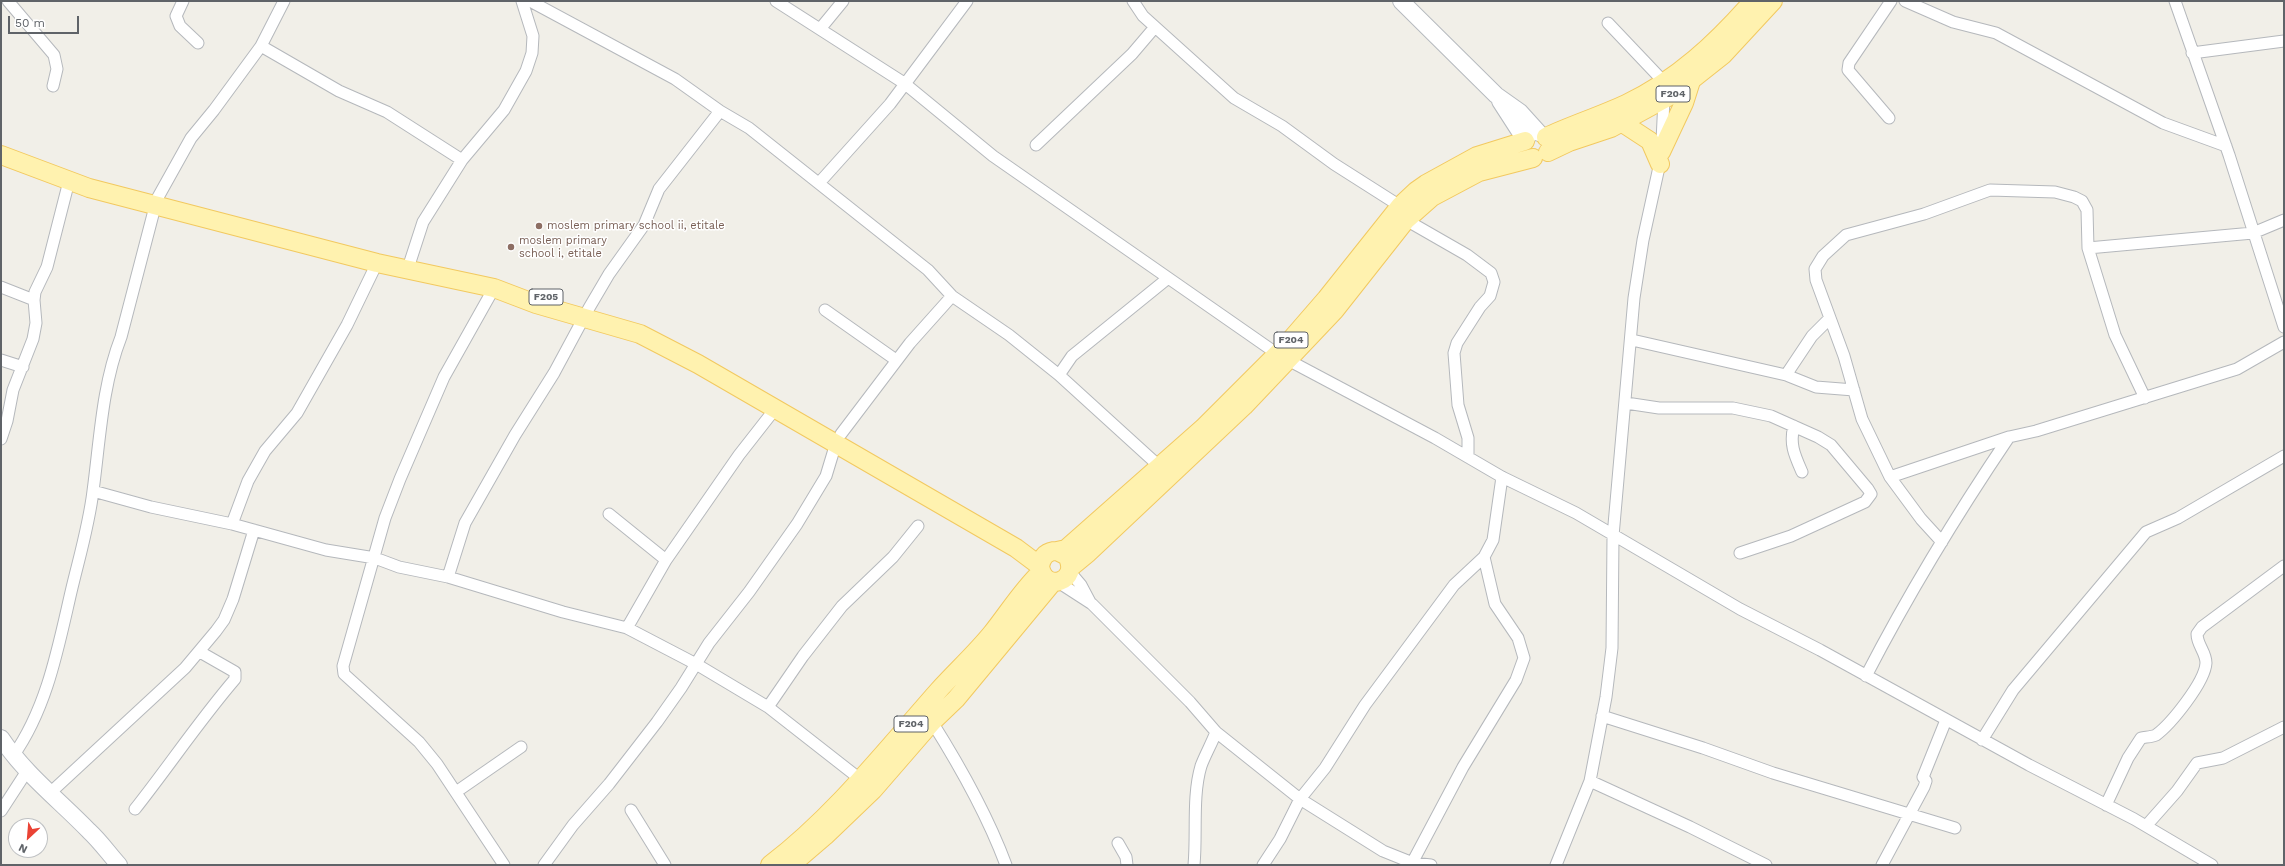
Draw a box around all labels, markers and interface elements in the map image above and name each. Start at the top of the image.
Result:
scale bar [10,8,81,34]
text: 50 m [15,16,45,30]
road number: F204 [1656,86,1690,102]
place label: moslem primary school ii, etitale [547,219,725,233]
marker: moslem primary school ii, etitale [534,221,544,231]
place label: moslem primary school i, etitale [519,234,607,260]
marker: moslem primary school i, etitale [506,242,516,252]
road number: F205 [529,289,563,305]
road number: F204 [1274,332,1308,348]
road number: F204 [894,716,928,732]
north arrow [8,818,48,858]
text: N [16,841,29,856]

